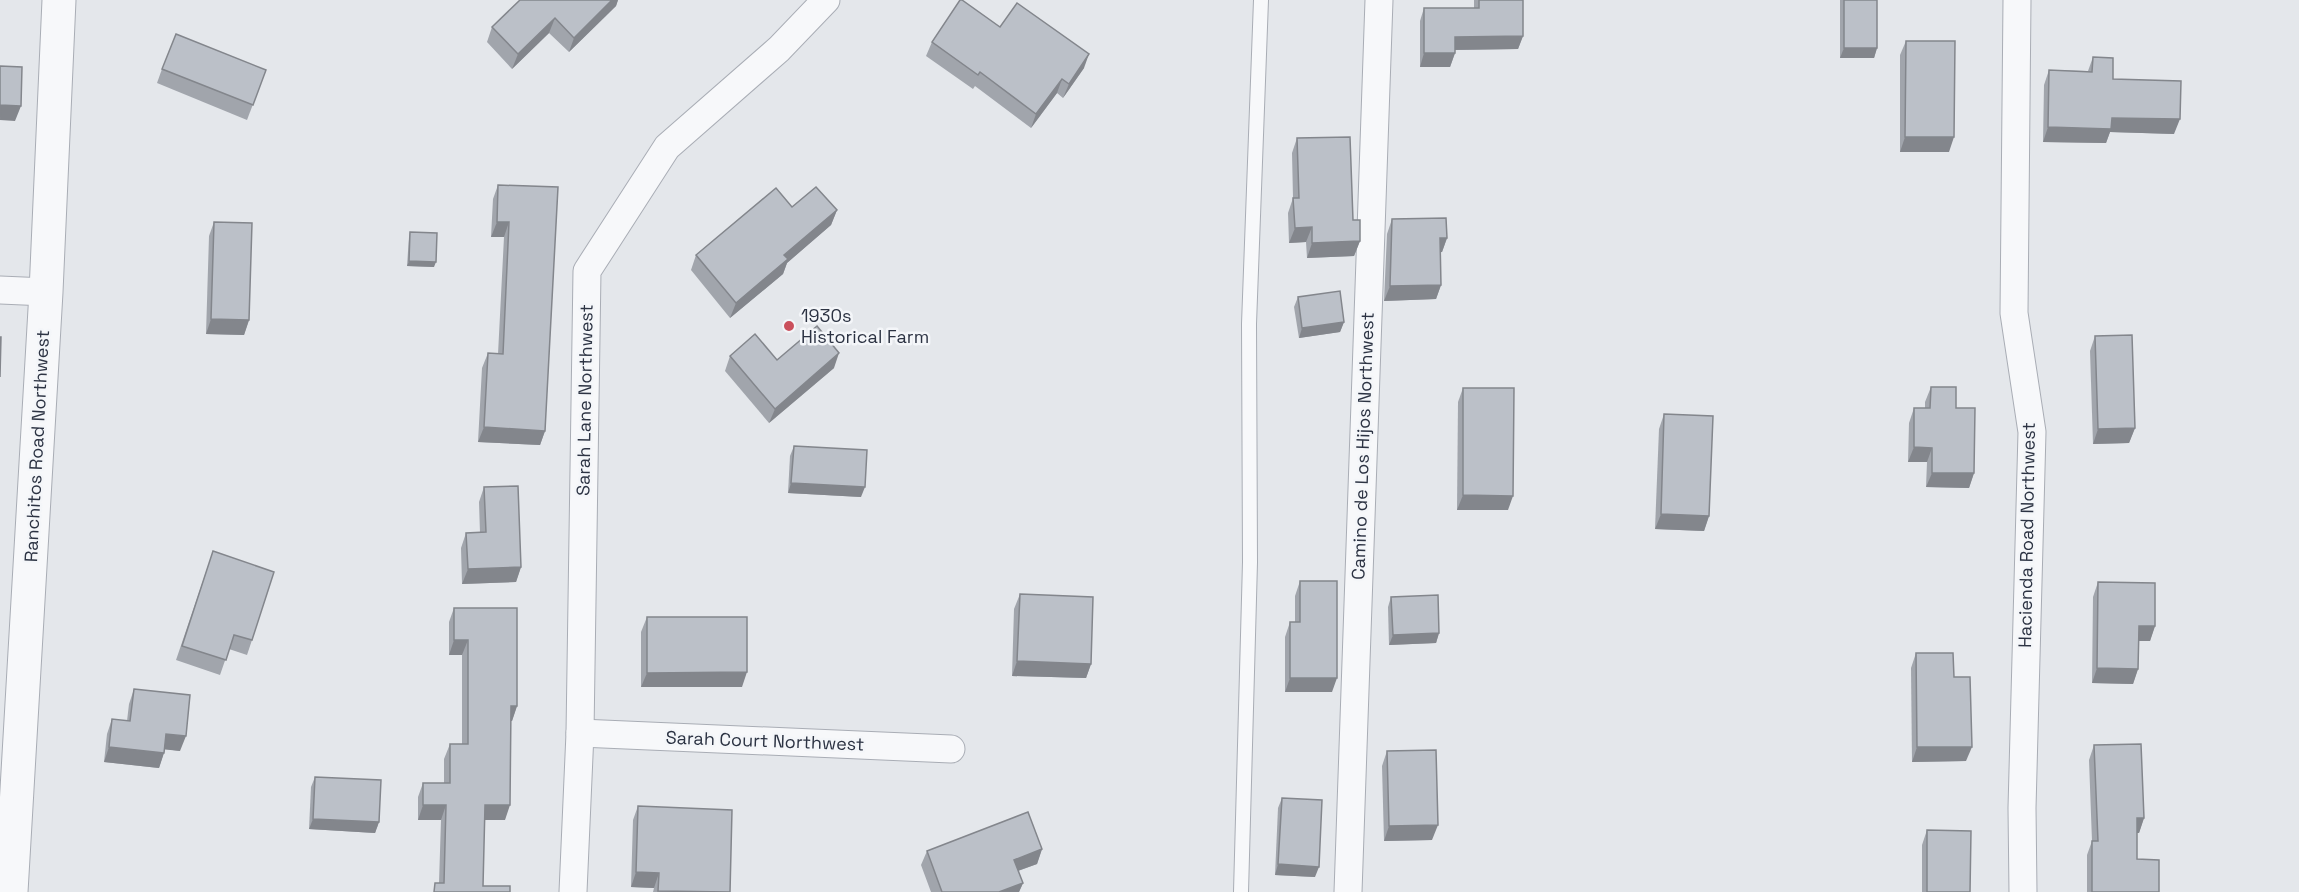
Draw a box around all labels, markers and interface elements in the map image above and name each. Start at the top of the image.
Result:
street label: Sarah Lane Northwest [571,304,598,496]
place label: 1930s Historical Farm [801,304,929,348]
street label: Camino de Los Hijos Northwest [1346,312,1379,580]
marker: 1930s Historical Farm [782,319,796,333]
street label: Ranchitos Road Northwest [19,329,54,563]
street label: Hacienda Road Northwest [2013,422,2040,648]
street label: Sarah Court Northwest [665,726,865,755]

